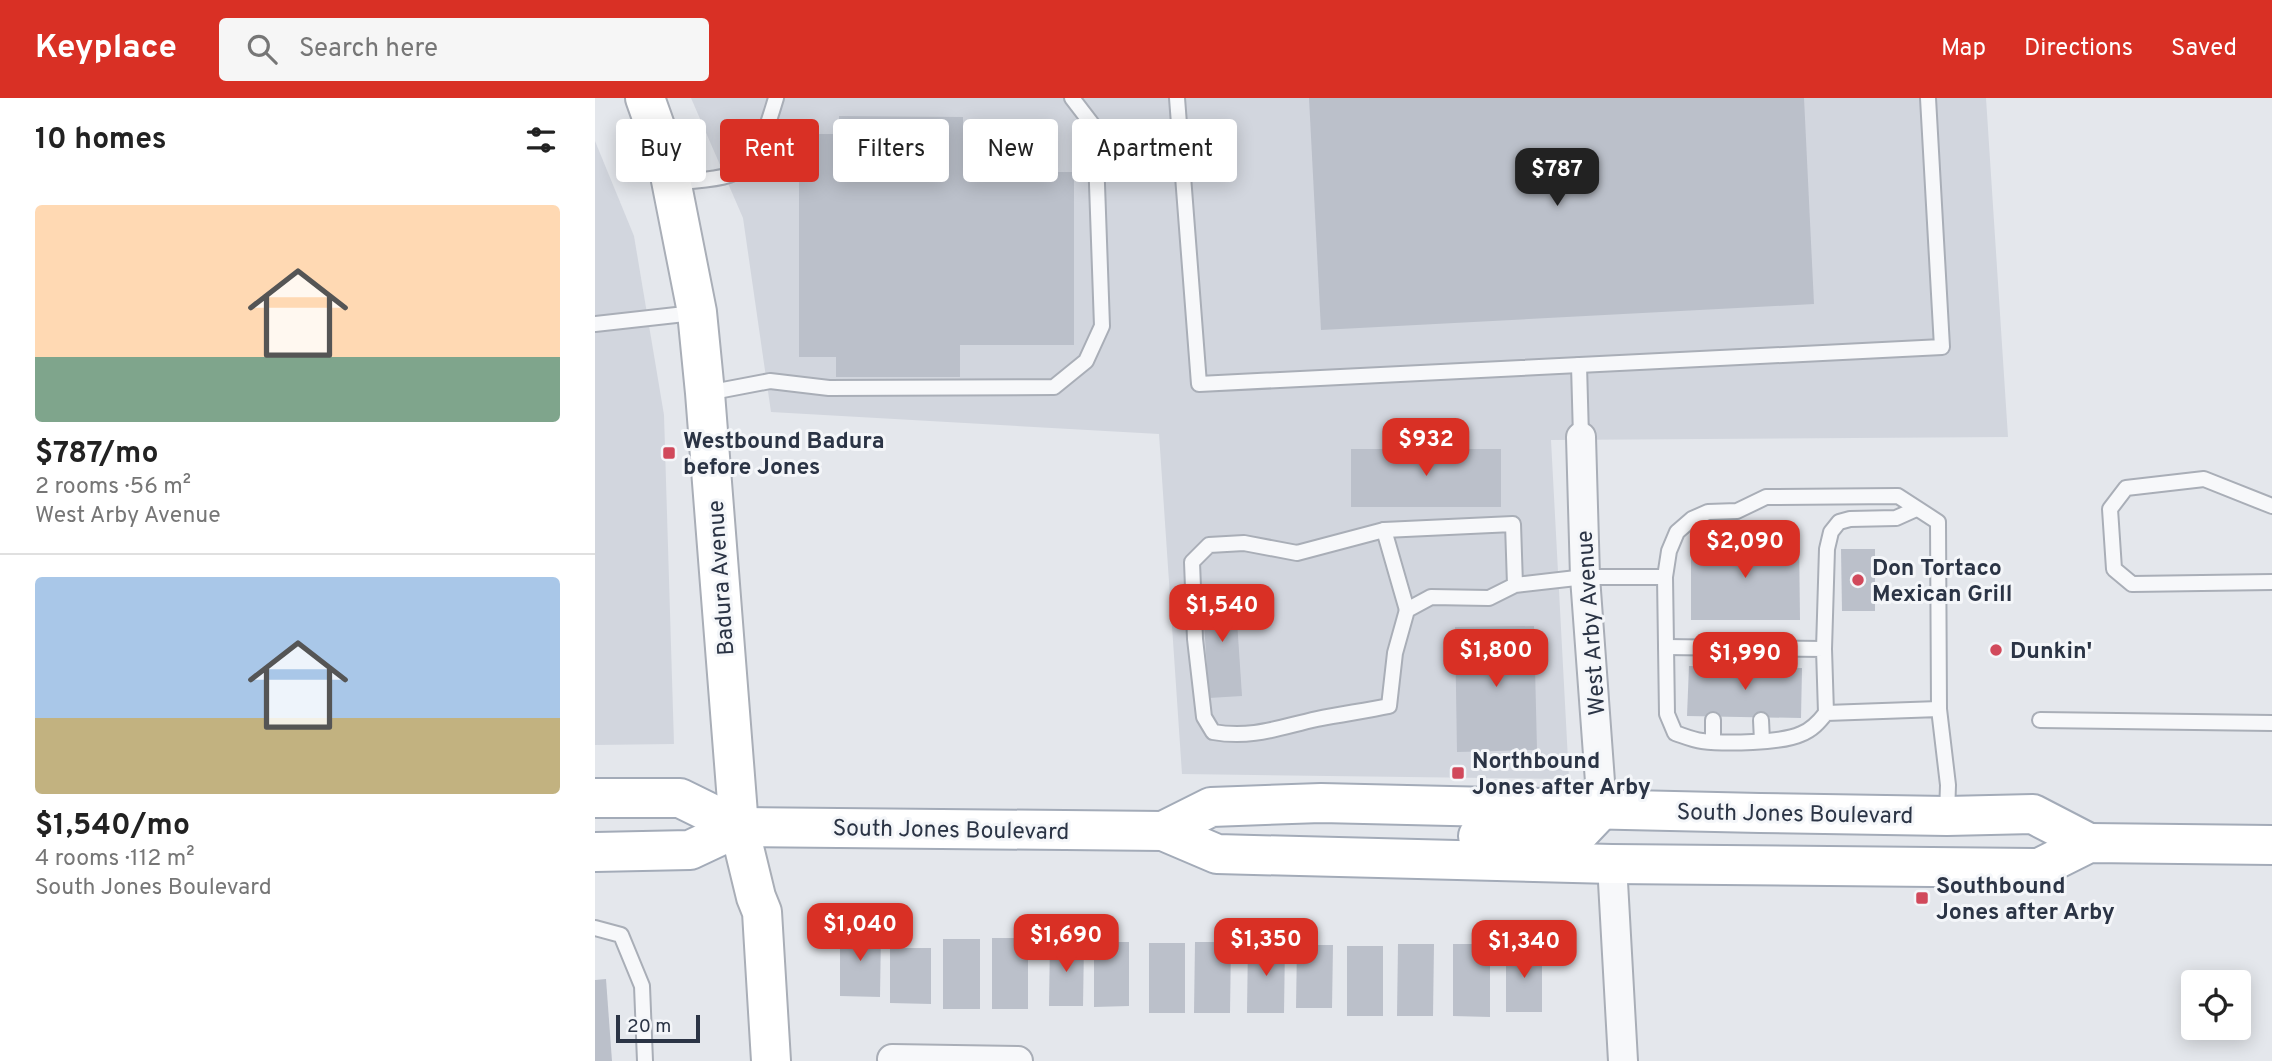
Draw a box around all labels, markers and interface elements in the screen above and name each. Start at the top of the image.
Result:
search box [219,18,709,81]
text: Keyplace [35,28,177,70]
icon: search [243,30,281,68]
text: Search here [299,33,438,66]
text: Map [1941,34,1986,64]
text: Directions [2024,34,2133,64]
text: Saved [2171,34,2237,64]
chip: Buy [616,119,706,182]
chip: Rent [720,119,819,182]
chip: Filters [833,119,949,182]
chip: New [963,119,1058,182]
chip: Apartment [1072,119,1237,182]
icon: filters [522,121,560,159]
text: 10 homes [35,122,166,159]
pin: $787 [1516,148,1598,208]
text: $787 [1531,156,1583,185]
icon: home [235,250,361,376]
pin: $932 [1385,418,1467,478]
text: $932 [1398,426,1454,455]
place label: Westbound Badura before Jones [683,428,884,483]
text: $787/mo [35,436,158,473]
marker: Westbound Badura before Jones [661,445,677,461]
text: 2 rooms · 56 m² [35,473,191,502]
street label: Badura Avenue [703,499,742,657]
text: West Arby Avenue [35,502,221,531]
pin: $2,090 [1688,520,1802,580]
text: $2,090 [1706,528,1784,557]
street label: West Arby Avenue [1572,529,1613,716]
place label: Don Tortaco Mexican Grill [1872,555,2012,610]
marker: Don Tortaco Mexican Grill [1850,572,1866,588]
pin: $1,540 [1165,584,1279,644]
text: $1,540 [1185,592,1259,621]
icon: home [235,622,361,748]
pin: $1,800 [1439,630,1553,689]
pin: $1,990 [1688,632,1802,692]
text: $1,800 [1459,637,1533,666]
place label: Dunkin' [2010,638,2092,667]
text: $1,990 [1709,640,1781,669]
marker: Dunkin' [1988,642,2004,658]
place label: Northbound Jones after Arby [1472,748,1651,803]
marker: Northbound Jones after Arby [1450,765,1466,781]
street label: South Jones Boulevard [1676,799,1914,832]
text: $1,540/mo [35,808,190,845]
street label: South Jones Boulevard [832,815,1070,848]
text: 4 rooms · 112 m² [35,845,195,874]
place label: Southbound Jones after Arby [1936,873,2115,928]
text: South Jones Boulevard [35,874,272,903]
marker: Southbound Jones after Arby [1914,890,1930,906]
pin: $1,040 [803,904,917,963]
text: $1,040 [823,911,897,940]
pin: $1,690 [1009,914,1123,974]
pin: $1,350 [1209,918,1323,978]
pin: $1,340 [1467,920,1581,980]
text: $1,690 [1030,922,1102,951]
text: $1,350 [1230,926,1302,955]
text: $1,340 [1488,928,1560,957]
map controls [2181,970,2251,1040]
button: locate [2181,970,2251,1040]
scale bar [616,1012,700,1044]
text: 20 m [627,1015,671,1039]

